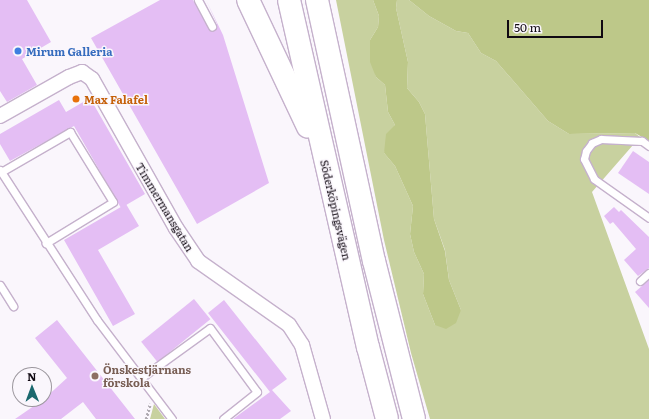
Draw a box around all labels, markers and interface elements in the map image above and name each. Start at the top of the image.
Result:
scale bar [509,12,605,38]
text: 50 m [514,18,541,36]
place label: Mirum Galleria [26,44,113,58]
marker: Mirum Galleria [13,46,23,56]
place label: Max Falafel [84,92,148,106]
marker: Max Falafel [71,94,81,104]
street label: Söderköpingsvägen [318,158,354,262]
street label: Timmermansgatan [133,160,197,254]
place label: Önskestjärnans förskola [103,363,191,389]
north arrow [12,367,52,407]
text: N [27,368,37,384]
marker: Önskestjärnans förskola [90,371,100,381]

